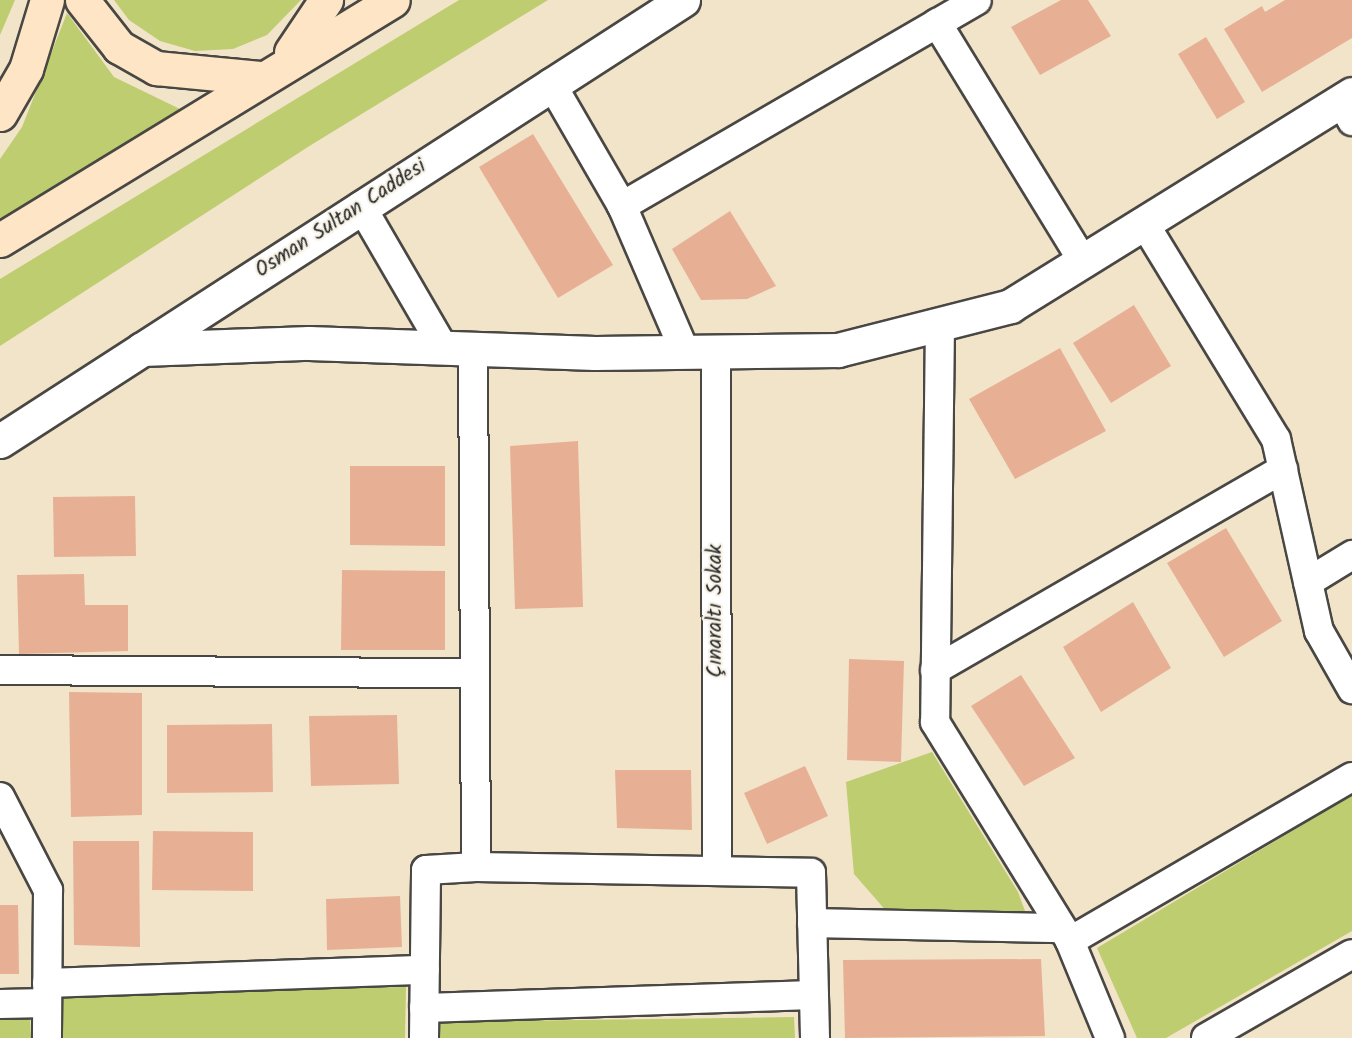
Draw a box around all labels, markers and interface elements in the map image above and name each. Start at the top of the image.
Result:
street label: Osman Sultan Caddesi [251,154,431,284]
street label: Çınaraltı Sokak [703,544,729,678]

